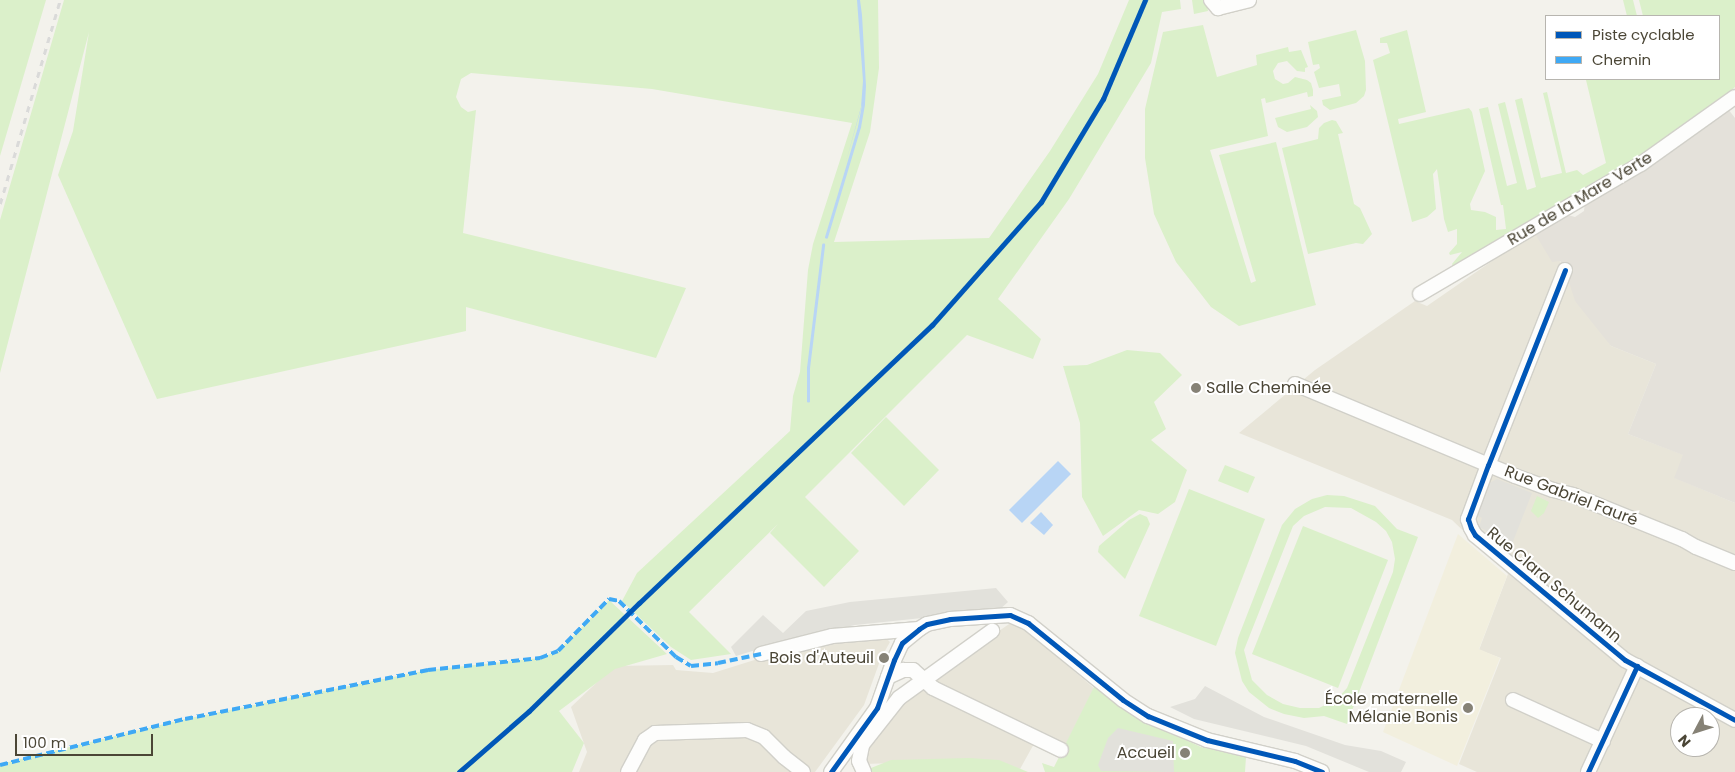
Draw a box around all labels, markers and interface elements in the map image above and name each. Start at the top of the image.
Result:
legend [1545,15,1720,80]
text: Piste cyclable [1592,24,1695,45]
text: Chemin [1592,49,1651,70]
street label: Rue de la Mare Verte [1504,148,1656,250]
place label: Salle Cheminée [1206,378,1331,398]
marker: Salle Cheminée [1190,382,1202,394]
street label: Rue Gabriel Fauré [1502,462,1640,530]
street label: Rue Clara Schumann [1483,523,1625,647]
place label: Bois d'Auteuil [769,648,874,668]
marker: Bois d'Auteuil [878,652,890,664]
place label: École maternelle Mélanie Bonis [1325,689,1458,727]
marker: École maternelle Mélanie Bonis [1462,702,1474,714]
north arrow [1670,707,1720,757]
scale bar [18,724,155,756]
text: N [1673,731,1695,751]
text: 100 m [23,732,66,753]
place label: Accueil [1117,743,1175,763]
marker: Accueil [1179,747,1191,759]

